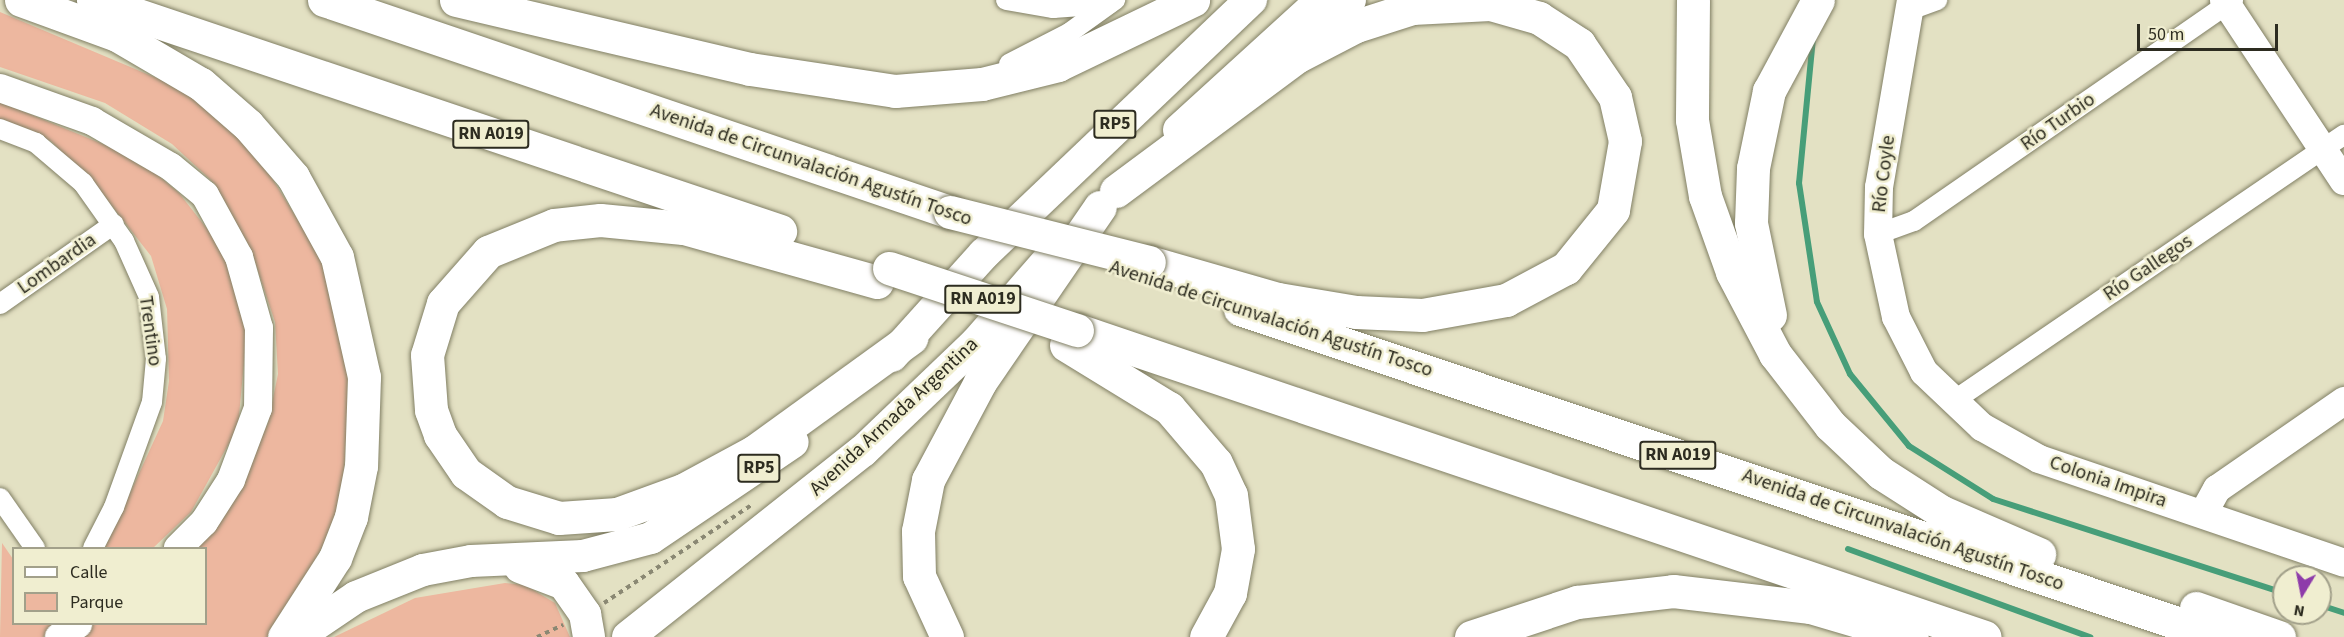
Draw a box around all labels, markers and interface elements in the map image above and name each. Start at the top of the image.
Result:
scale bar [2140,12,2281,50]
text: 50 m [2148,22,2184,47]
street label: Río Turbio [2016,88,2100,156]
street label: Avenida de Circunvalación Agustín Tosco [647,99,975,231]
road number: RP5 [1092,109,1138,139]
road number: RN A019 [452,119,530,149]
street label: Río Coyle [1867,134,1901,214]
street label: Lombardia [13,228,101,300]
street label: Río Gallegos [2099,229,2197,307]
street label: Avenida de Circunvalación Agustín Tosco [1106,255,1436,383]
road number: RN A019 [944,284,1022,314]
street label: Trentino [133,294,167,368]
street label: Avenida Armada Argentina [805,333,983,501]
road number: RN A019 [1639,440,1717,470]
street label: Colonia Impira [2046,451,2170,513]
road number: RP5 [736,453,782,483]
street label: Avenida de Circunvalación Agustín Tosco [1739,464,2067,596]
legend [12,547,207,625]
text: Calle [70,560,107,585]
north arrow [2272,565,2332,625]
text: Parque [70,590,123,615]
text: N [2292,599,2306,623]

